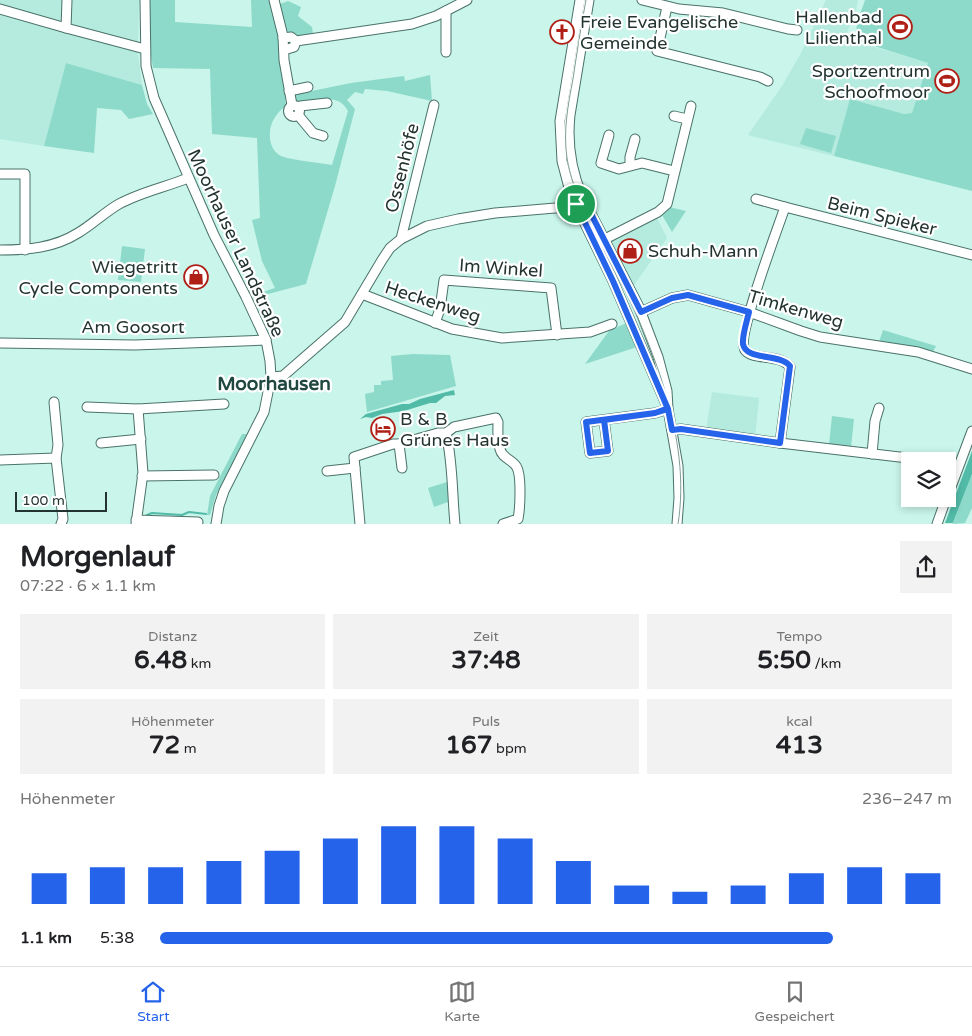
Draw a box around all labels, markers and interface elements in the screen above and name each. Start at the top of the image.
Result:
place label: Hallenbad Lilienthal [795,6,882,49]
place label: Freie Evangelische Gemeinde [580,11,738,54]
sports icon: Hallenbad Lilienthal [887,14,913,40]
church icon: Freie Evangelische Gemeinde [549,19,575,45]
place label: Sportzentrum Schoofmoor [812,60,930,103]
sports icon: Sportzentrum Schoofmoor [934,68,960,94]
street label: Ossenhöfe [380,121,424,215]
street label: Moorhauser Landstraße [183,146,289,340]
pin [555,183,597,225]
icon: arrive [562,190,590,218]
street label: Beim Spieker [825,192,939,240]
shop icon: Schuh-Mann [617,238,643,264]
place label: Schuh-Mann [648,240,758,262]
street label: Im Winkel [458,254,544,282]
place label: Wiegetritt Cycle Components [19,256,178,299]
shop icon: Wiegetritt Cycle Components [183,264,209,290]
street label: Heckenweg [382,276,484,328]
street label: Timkenweg [746,285,846,333]
street label: Am Goosort [81,316,185,338]
district label: Moorhausen [217,373,331,395]
place label: B & B Grünes Haus [400,408,509,451]
hotel icon: B & B Grünes Haus [370,416,396,442]
map controls [901,452,956,507]
button: layers [901,452,956,507]
scale bar [15,488,108,512]
text: 100 m [22,492,65,509]
text: Morgenlauf [20,540,175,574]
button: share [900,541,952,593]
text: 07:22 · 6 × 1.1 km [20,576,156,596]
text: Distanz [148,628,197,645]
text: Zeit [473,628,499,645]
text: Tempo [776,628,822,645]
text: 6.48 [134,645,187,675]
text: 37:48 [451,645,521,675]
text: 5:50 [757,645,811,675]
text: km [187,655,211,672]
text: /km [811,655,841,672]
text: Höhenmeter [131,713,214,730]
text: Puls [472,713,500,730]
text: kcal [786,713,812,730]
text: 72 [149,730,180,760]
text: 167 [445,730,492,760]
text: 413 [776,730,823,760]
text: m [180,740,197,757]
text: bpm [492,740,527,757]
text: Höhenmeter [20,789,115,809]
text: 236–247 m [862,789,952,809]
text: 1.1 km [20,928,72,948]
text: 5:38 [100,928,134,948]
tab: Start [137,978,170,1025]
tab: Karte [444,978,480,1025]
tab: Gespeichert [755,978,835,1025]

